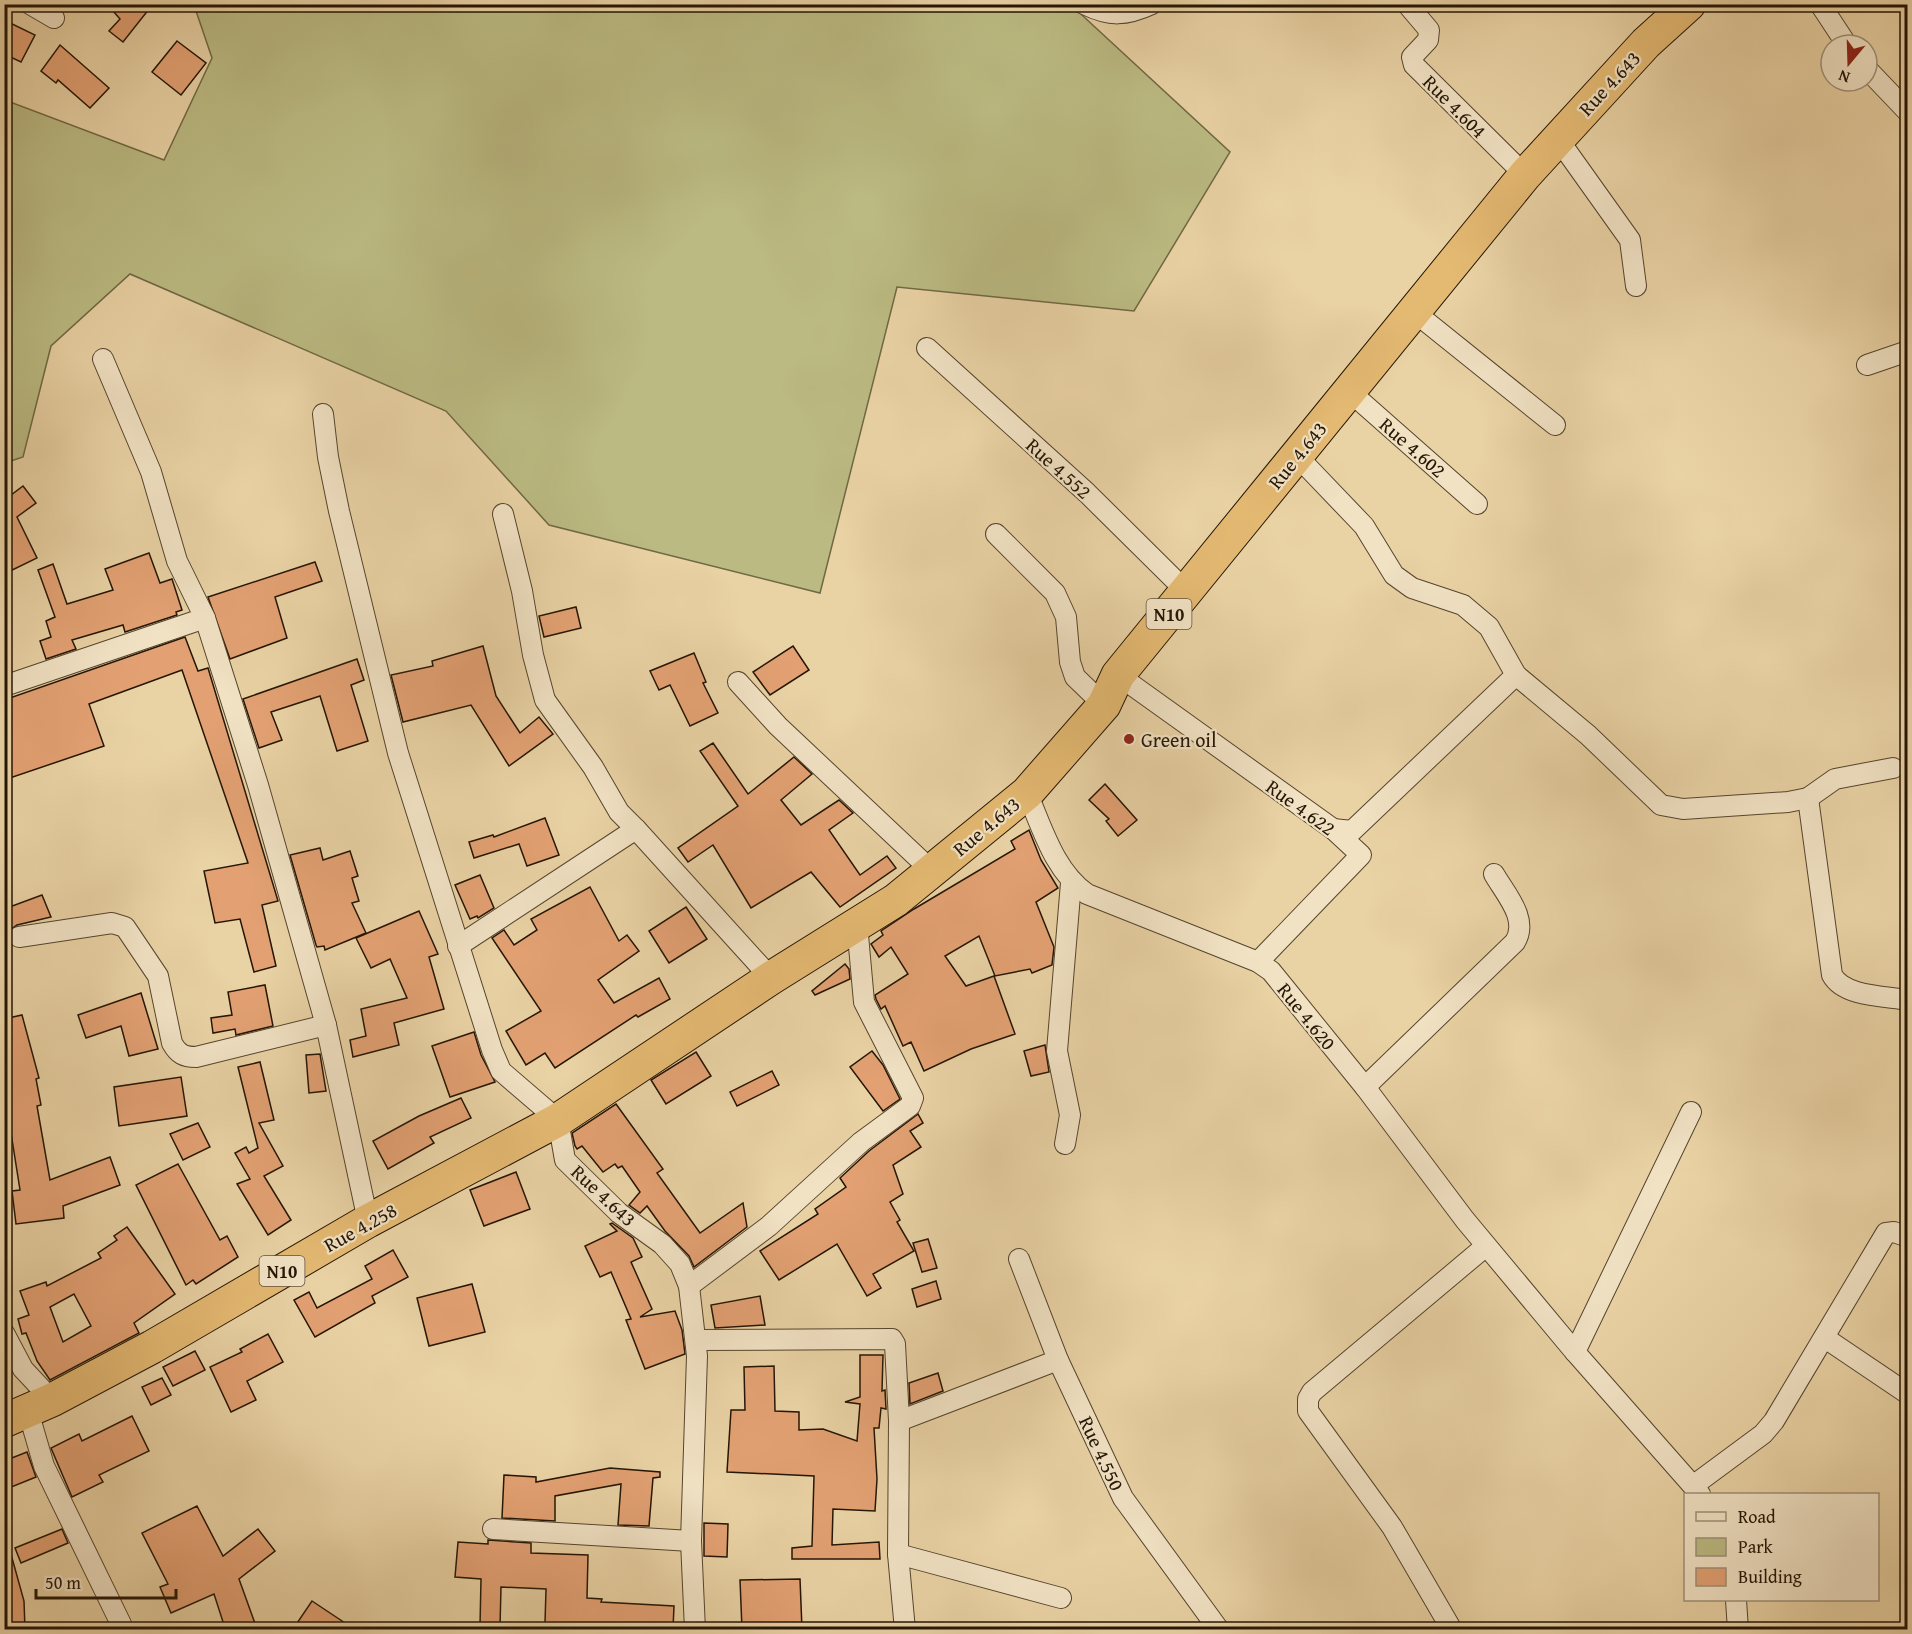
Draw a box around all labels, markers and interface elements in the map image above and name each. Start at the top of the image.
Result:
north arrow [1819,33,1879,93]
street label: Rue 4.643 [1571,44,1647,122]
text: N [1835,64,1853,90]
street label: Rue 4.604 [1417,68,1493,144]
street label: Rue 4.602 [1373,410,1453,484]
street label: Rue 4.643 [1261,415,1333,495]
street label: Rue 4.552 [1020,431,1098,505]
road number: N10 [1146,599,1192,629]
place label: Green oil [1141,725,1217,754]
marker: Green oil [1122,732,1136,746]
street label: Rue 4.622 [1260,772,1342,842]
street label: Rue 4.643 [946,789,1026,863]
street label: Rue 4.620 [1271,976,1343,1056]
street label: Rue 4.643 [565,1157,643,1233]
street label: Rue 4.258 [318,1195,402,1259]
road number: N10 [260,1256,304,1286]
street label: Rue 4.550 [1072,1411,1132,1495]
legend [1684,1493,1879,1601]
text: Road [1738,1503,1776,1530]
text: Park [1738,1533,1774,1560]
scale bar [36,1562,176,1600]
text: Building [1738,1563,1802,1590]
text: 50 m [45,1569,81,1596]

